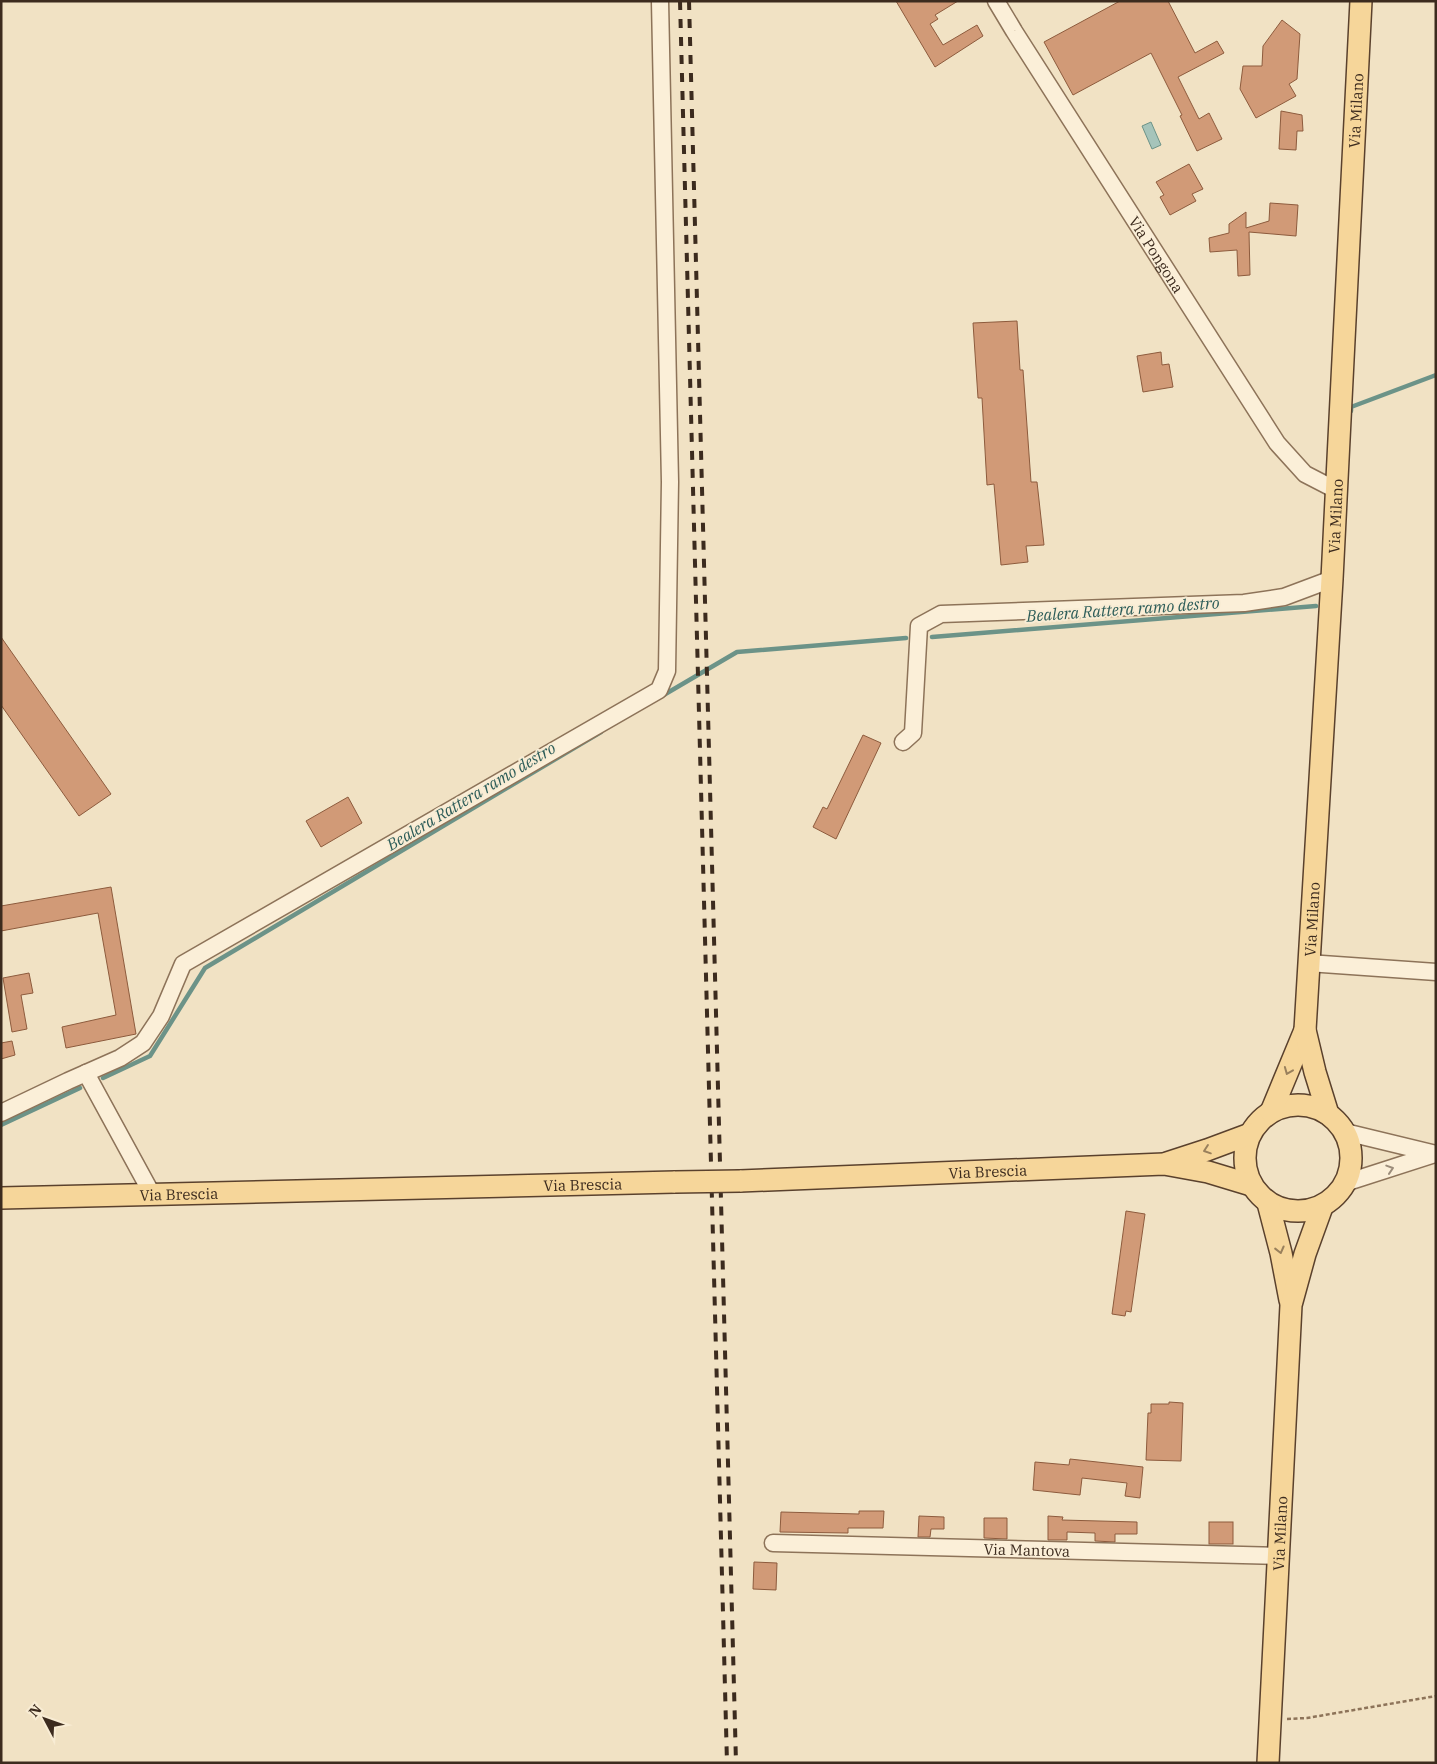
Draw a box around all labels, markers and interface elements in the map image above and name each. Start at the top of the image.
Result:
street label: Via Milano [1344,73,1367,148]
street label: Via Pongona [1125,212,1188,296]
street label: Via Milano [1324,478,1347,554]
water label: Bealera Rattera ramo destro [1025,592,1220,626]
water label: Bealera Rattera ramo destro [382,738,559,855]
street label: Via Milano [1300,881,1323,957]
one-way arrow [1284,1066,1295,1075]
one-way arrow [1204,1144,1212,1154]
street label: Via Brescia [948,1160,1028,1182]
one-way arrow [1386,1164,1394,1174]
street label: Via Brescia [543,1174,622,1195]
street label: Via Brescia [139,1183,219,1204]
one-way arrow [1274,1246,1285,1255]
street label: Via Milano [1268,1496,1291,1571]
street label: Via Mantova [983,1539,1070,1560]
north arrow [20,1694,70,1744]
text: N [25,1700,46,1721]

